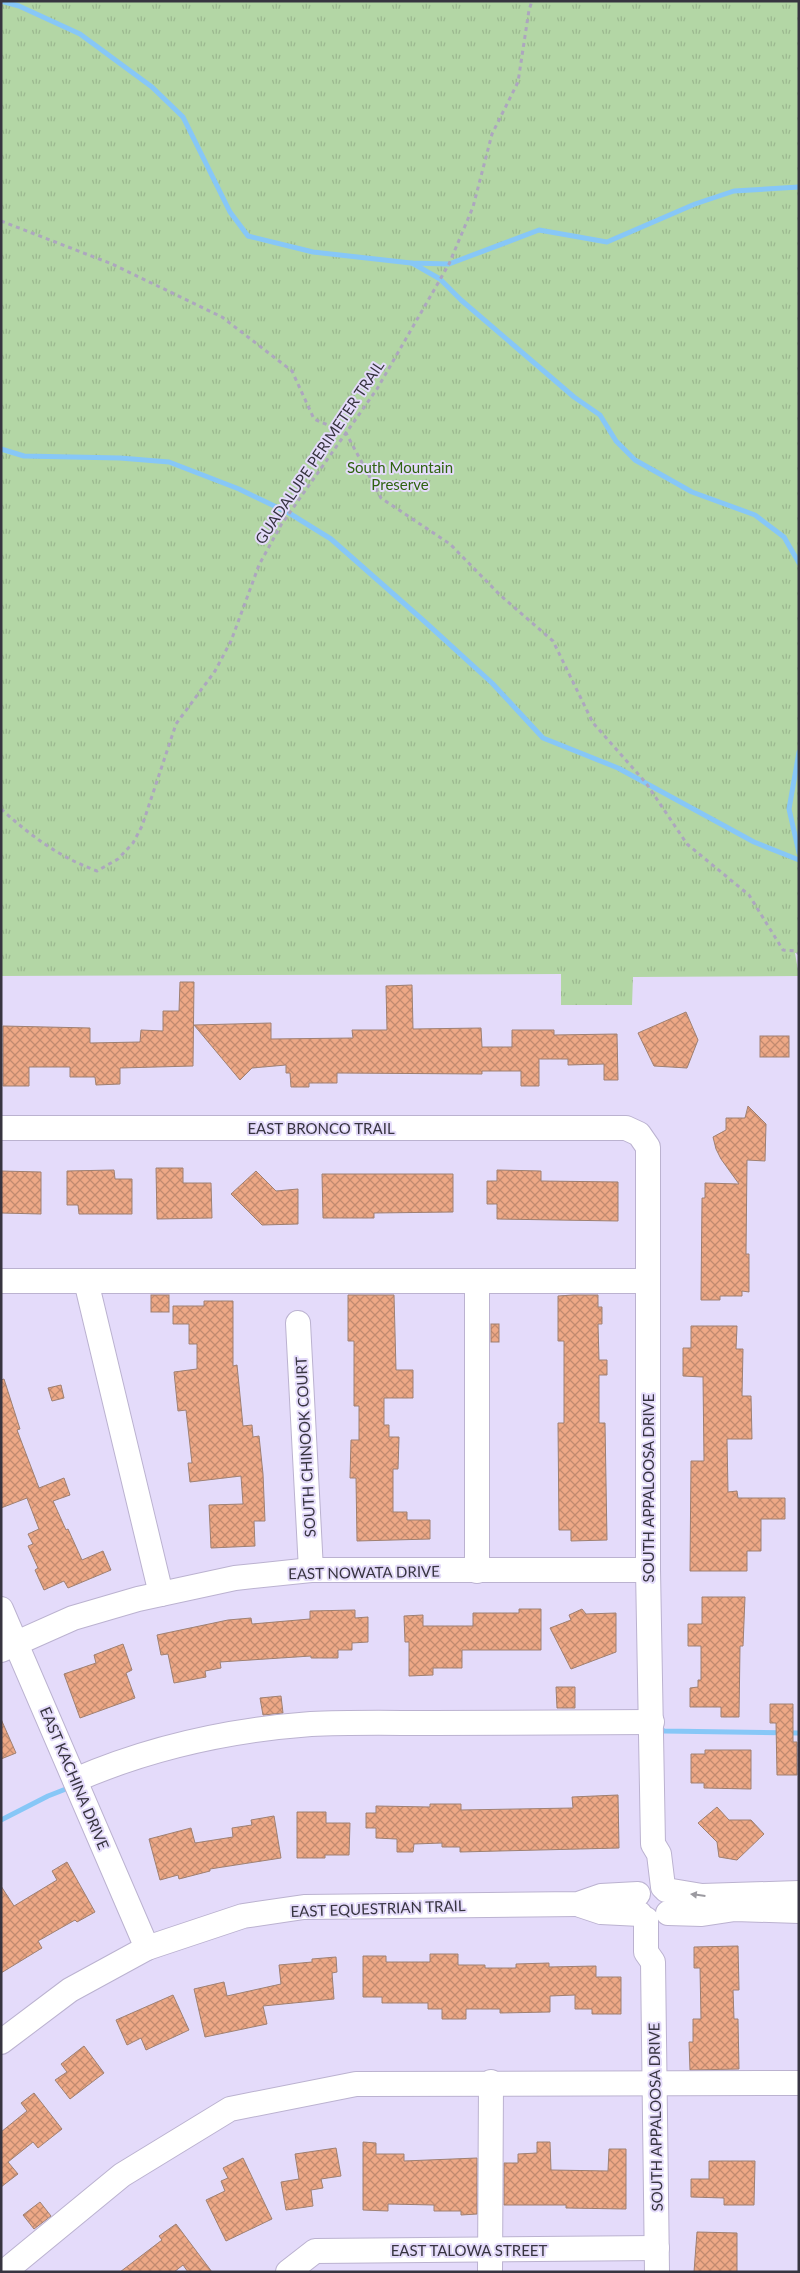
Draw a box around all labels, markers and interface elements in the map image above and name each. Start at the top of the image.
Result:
street label: GUADALUPE PERIMETER TRAIL [251,357,387,547]
park label: South Mountain Preserve [347,458,453,493]
street label: EAST BRONCO TRAIL [247,1119,395,1137]
street label: SOUTH CHINOOK COURT [291,1356,319,1538]
street label: SOUTH APPALOOSA DRIVE [639,1394,657,1582]
street label: EAST NOWATA DRIVE [288,1562,440,1582]
street label: EAST KACHINA DRIVE [37,1704,113,1852]
one-way arrow [689,1891,705,1899]
street label: EAST EQUESTRIAN TRAIL [290,1896,466,1920]
street label: SOUTH APPALOOSA DRIVE [644,2022,666,2212]
street label: EAST TALOWA STREET [391,2241,548,2259]

